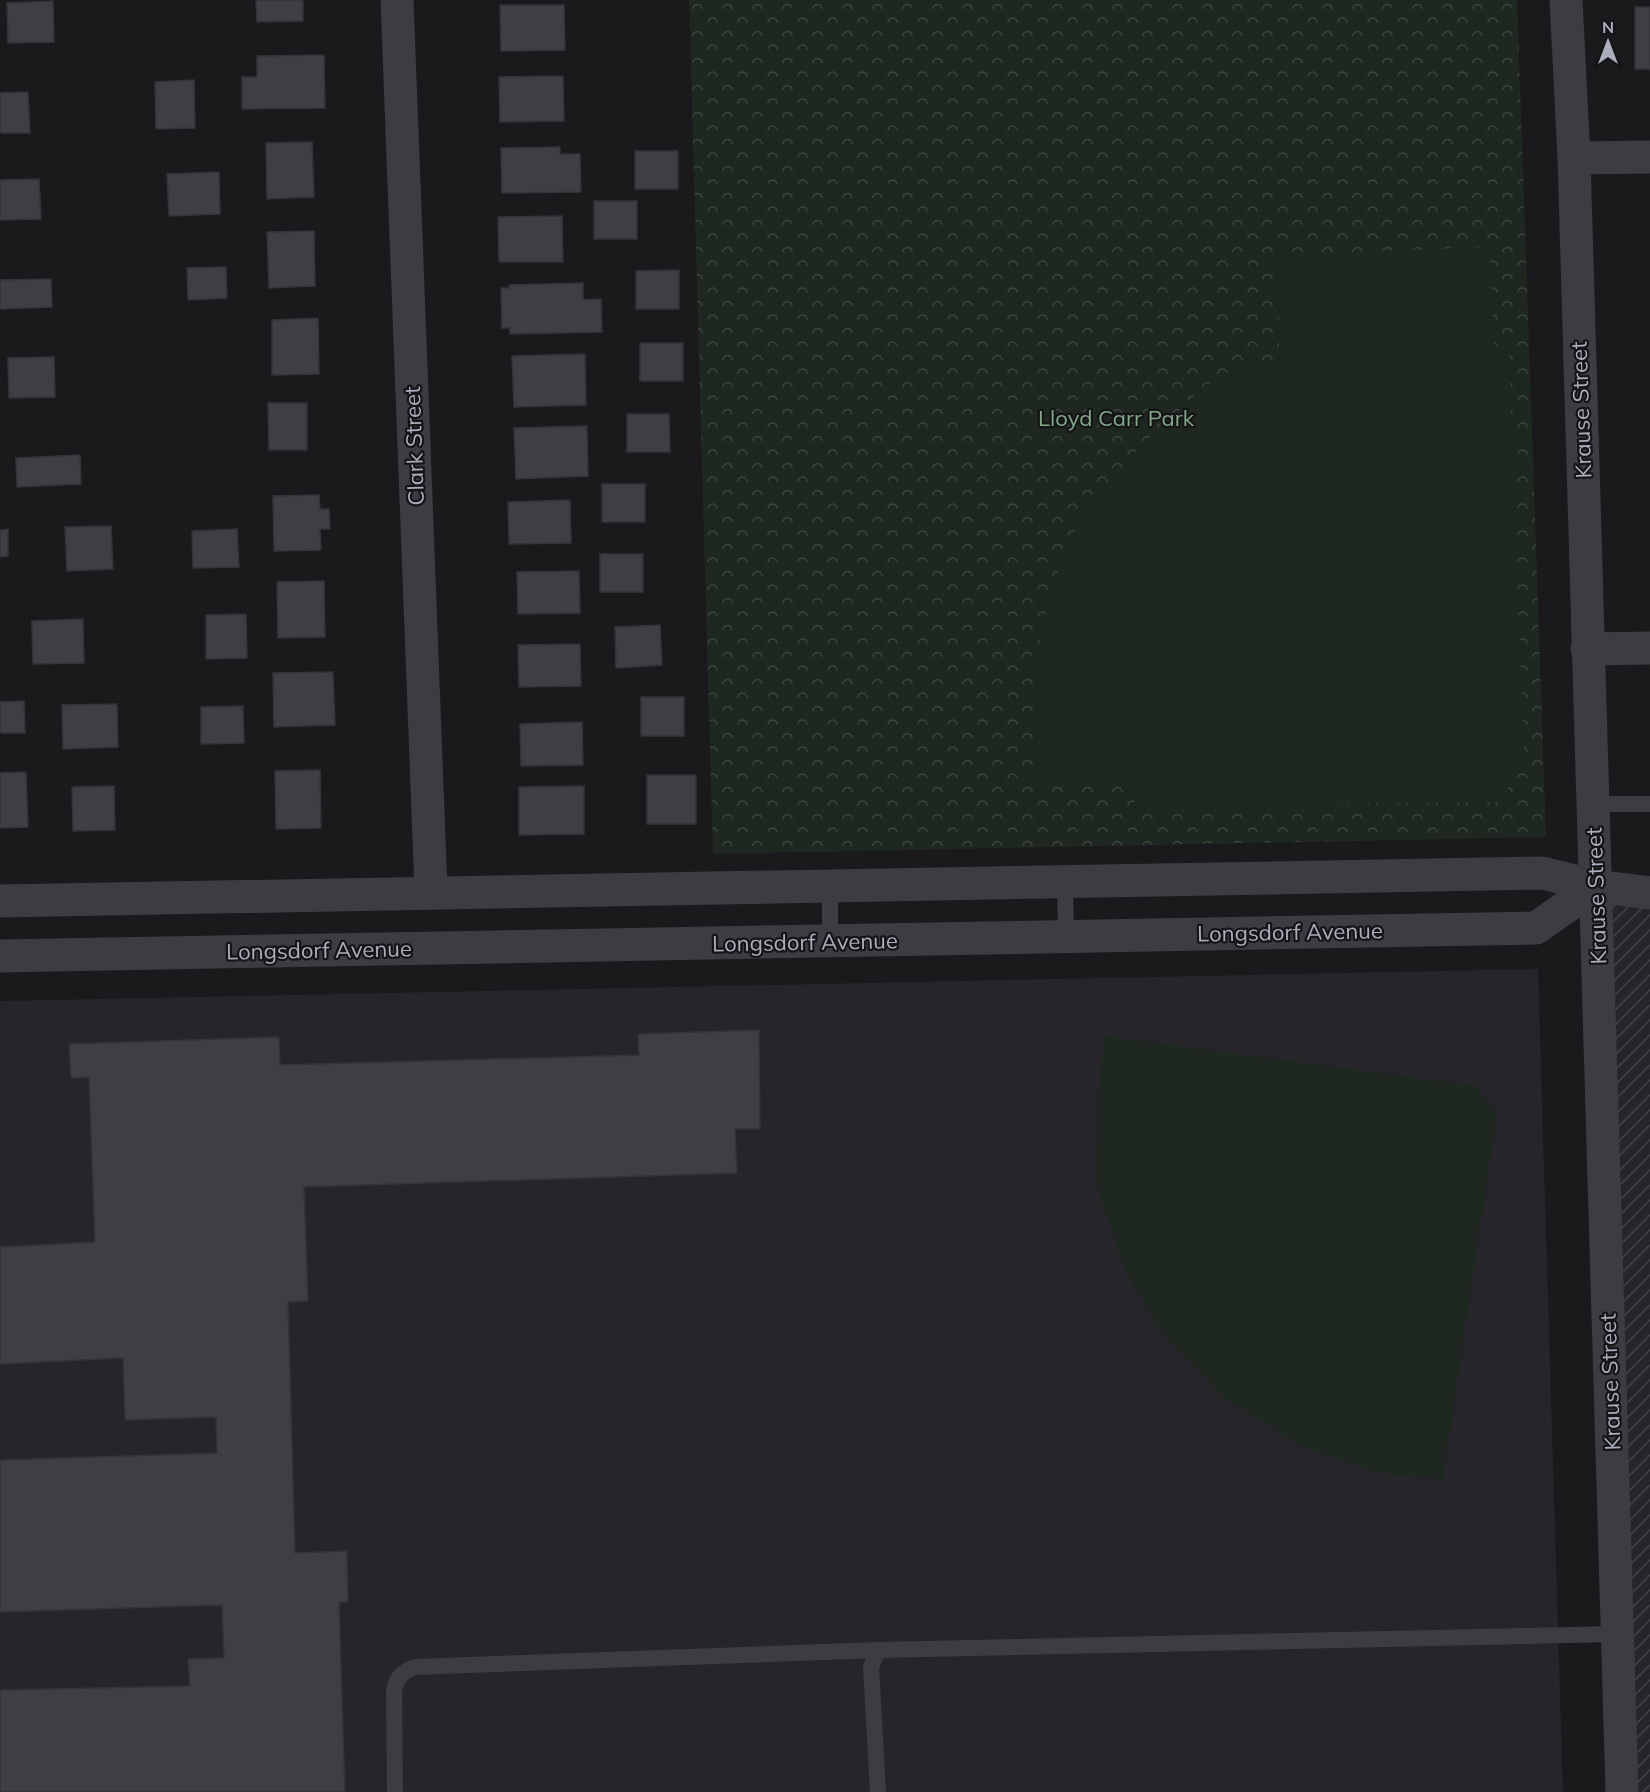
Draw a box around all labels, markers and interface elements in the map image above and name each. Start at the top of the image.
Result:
north arrow [1578,12,1638,72]
text: N [1602,17,1614,37]
street label: Krause Street [1565,341,1597,479]
street label: Clark Street [398,386,430,506]
park label: Lloyd Carr Park [1038,404,1195,432]
street label: Krause Street [1580,827,1612,965]
street label: Longsdorf Avenue [1197,916,1383,948]
street label: Longsdorf Avenue [712,926,898,958]
street label: Longsdorf Avenue [226,934,412,966]
street label: Krause Street [1594,1313,1626,1451]

